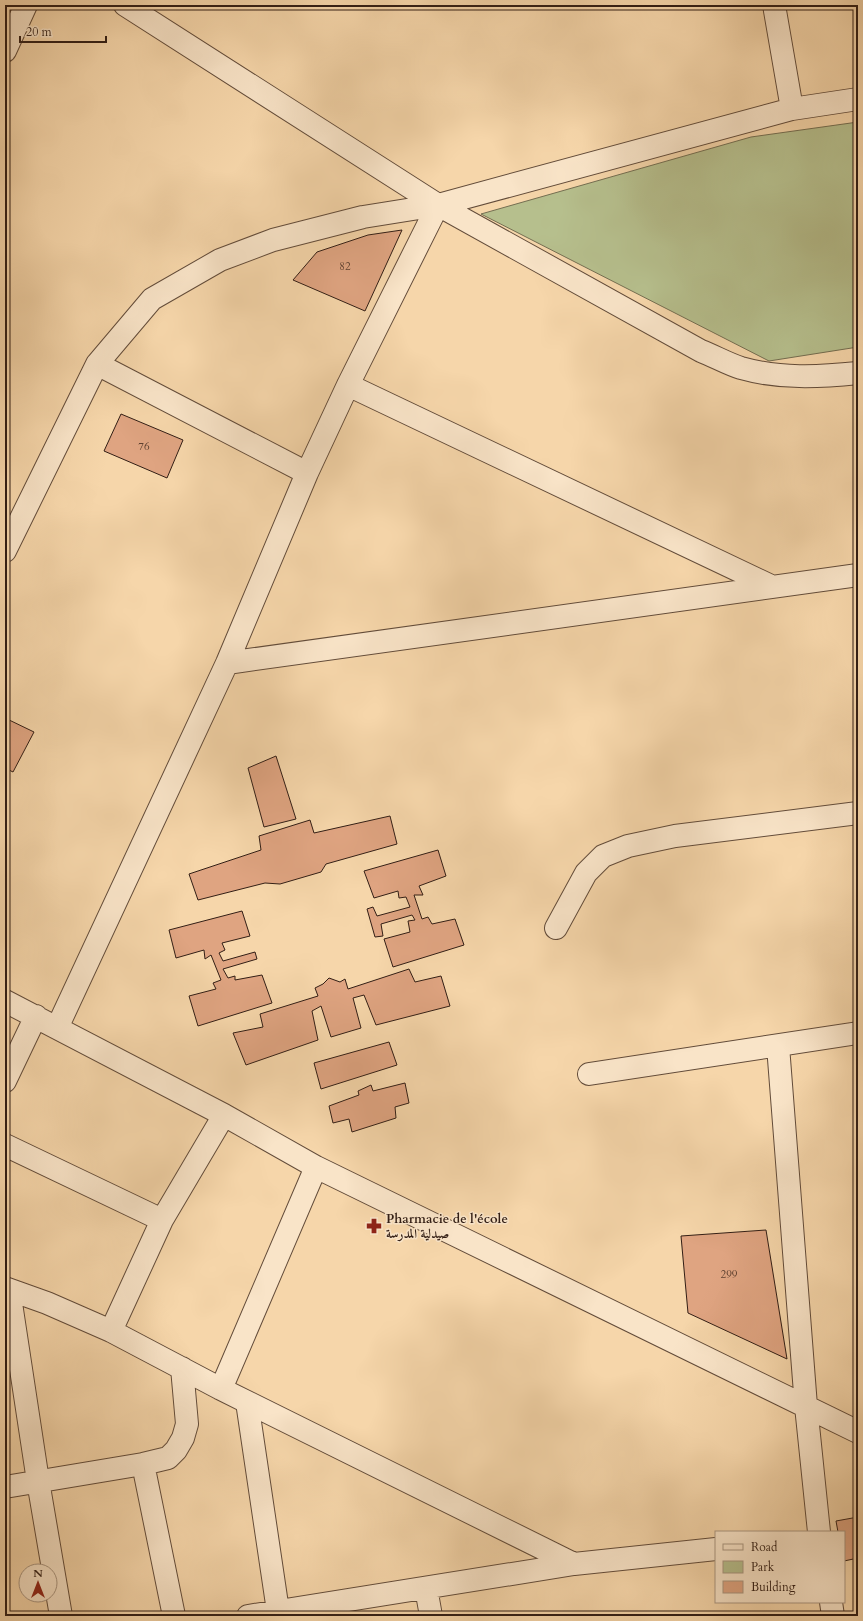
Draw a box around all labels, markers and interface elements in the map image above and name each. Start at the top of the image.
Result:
scale bar [20,18,106,44]
text: 20 m [26,24,53,40]
house number: 82 [339,259,351,274]
house number: 76 [138,439,150,454]
place label: Pharmacie de l'école صيدلية المدرسة [386,1210,508,1243]
pharmacy icon: Pharmacie de l'école صيدلية المدرسة [365,1217,383,1235]
house number: 299 [721,1267,738,1282]
legend [715,1531,845,1603]
text: Road [751,1539,778,1555]
text: Park [751,1559,775,1575]
north arrow [18,1563,58,1603]
text: N [33,1566,43,1581]
text: Building [751,1579,796,1595]

